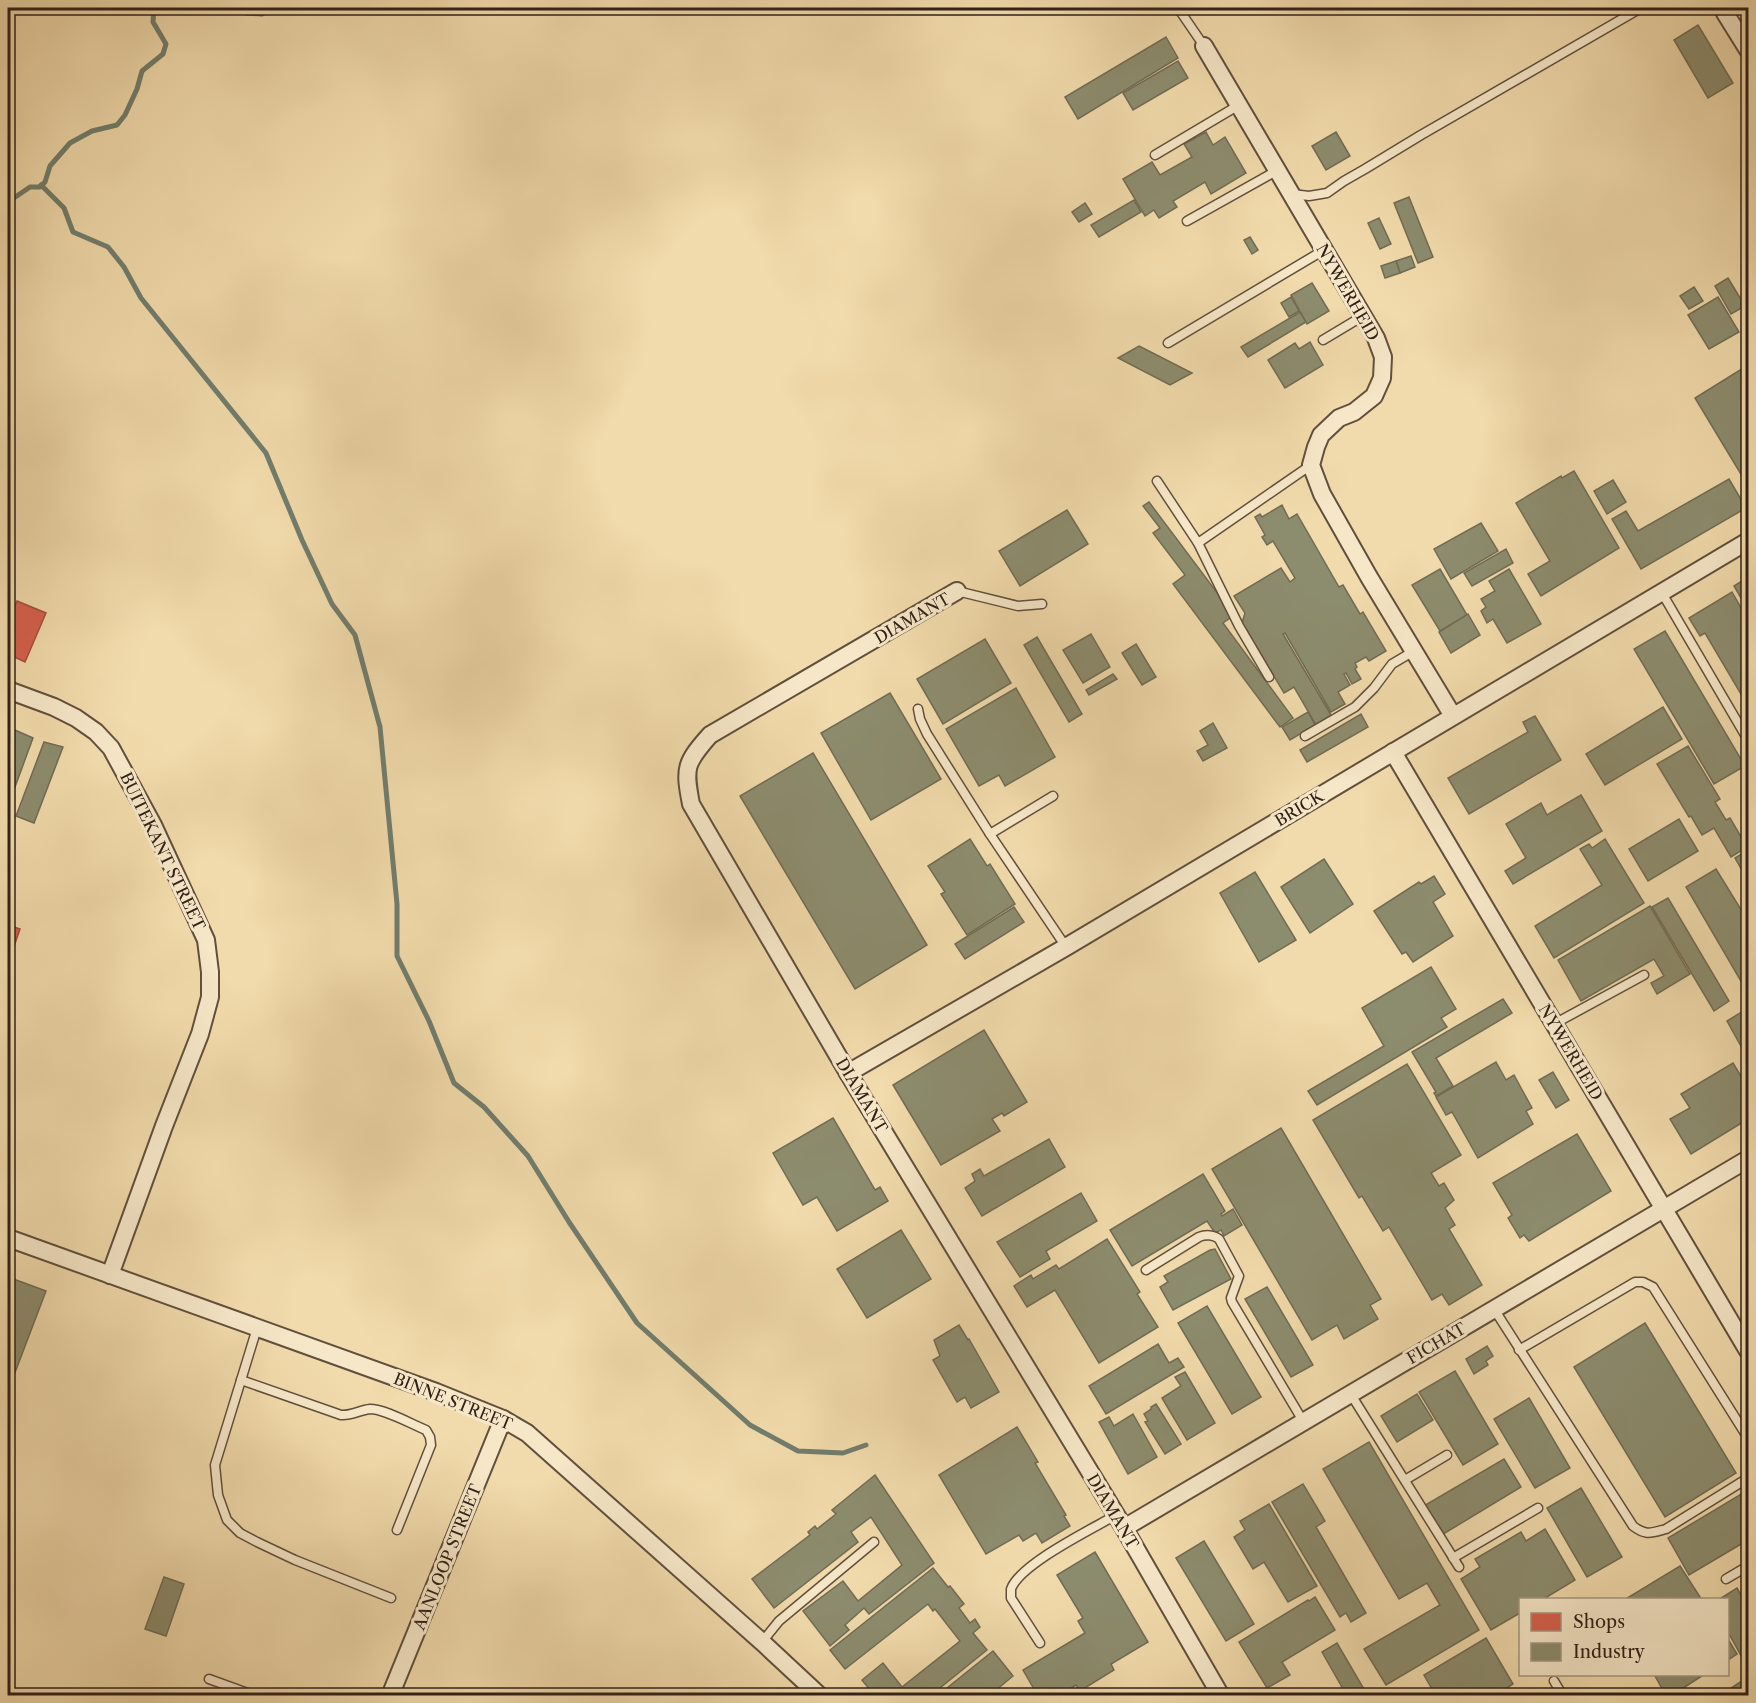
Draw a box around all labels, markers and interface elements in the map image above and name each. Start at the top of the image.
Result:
street label: NYWERHEID [1312,240,1384,344]
street label: DIAMANT [871,588,953,648]
street label: BUITEKANT STREET [116,769,210,933]
street label: BRICK [1271,785,1328,830]
street label: NYWERHEID [1534,1000,1608,1104]
street label: DIAMANT [832,1054,892,1136]
street label: FICHAT [1403,1318,1469,1368]
street label: BINNE STREET [391,1368,515,1434]
street label: DIAMANT [1083,1470,1143,1552]
street label: AANLOOP STREET [408,1481,485,1634]
legend [1519,1598,1729,1676]
text: Shops [1573,1611,1625,1633]
text: Industry [1573,1641,1646,1663]

